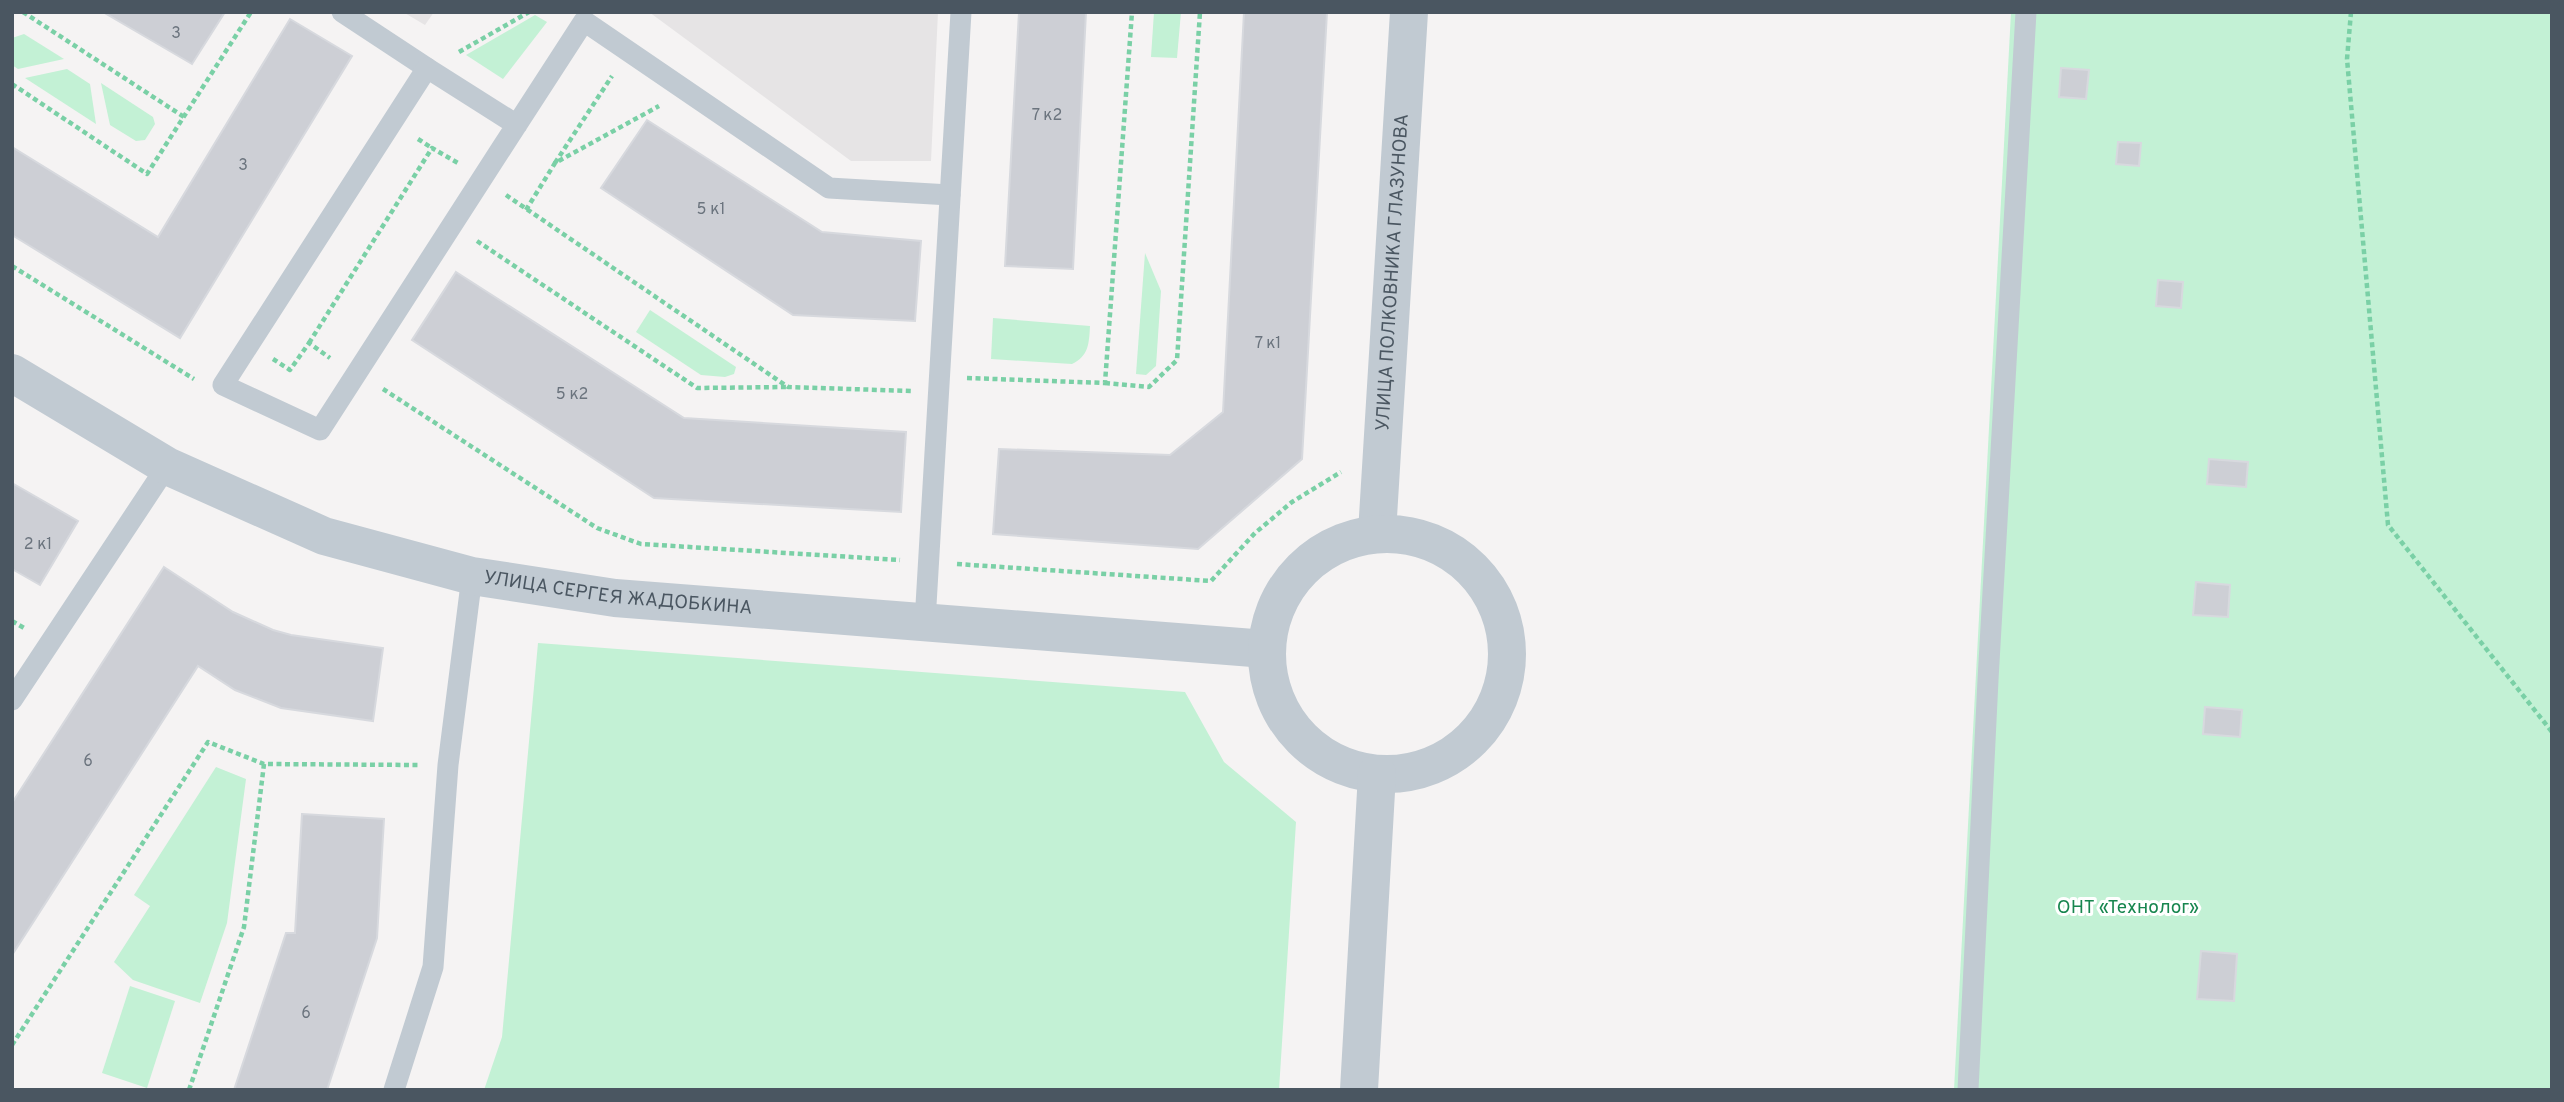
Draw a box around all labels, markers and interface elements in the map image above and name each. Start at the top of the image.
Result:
house number: 3 [171,24,181,44]
house number: 7 к2 [1032,106,1062,126]
street label: УЛИЦА ПОЛКОВНИКА ГЛАЗУНОВА [1371,113,1415,432]
house number: 3 [238,156,248,176]
house number: 5 к1 [697,200,725,220]
house number: 7 к1 [1255,334,1281,354]
house number: 5 к2 [556,385,588,405]
house number: 2 к1 [24,535,52,555]
street label: УЛИЦА СЕРГЕЯ ЖАДОБКИНА [482,566,753,621]
house number: 6 [83,752,93,772]
park label: ОНТ «Технолог» [2057,896,2199,920]
house number: 6 [301,1004,311,1024]

